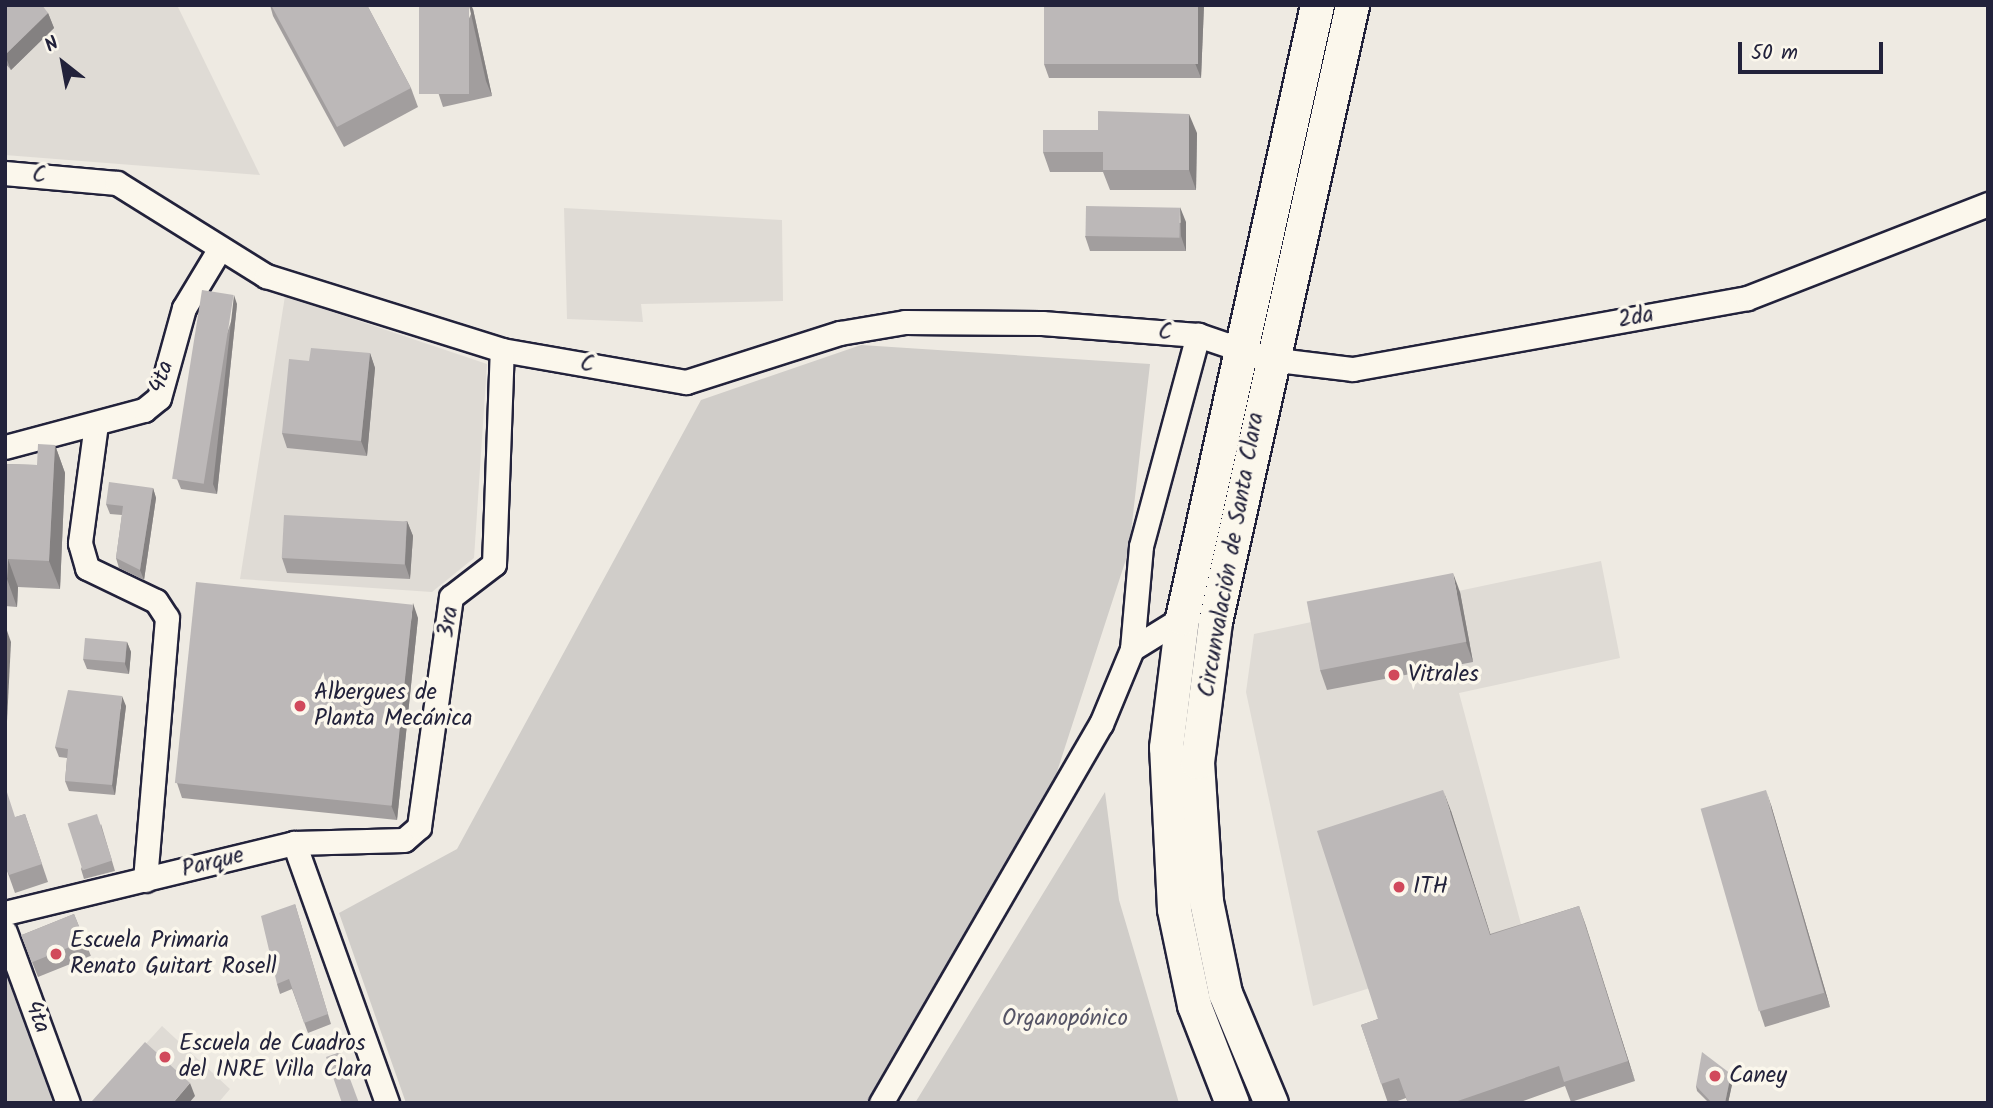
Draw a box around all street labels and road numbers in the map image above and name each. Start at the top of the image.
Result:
street label: C [31,162,47,190]
street label: 2da [1616,301,1656,335]
street label: C [1157,319,1173,347]
street label: C [578,350,596,380]
street label: 4ta [143,357,181,397]
street label: Circunvalación de Santa Clara [1193,410,1271,700]
street label: 3ra [433,604,465,640]
street label: Parque [179,842,247,884]
street label: 4ta [18,997,56,1037]

